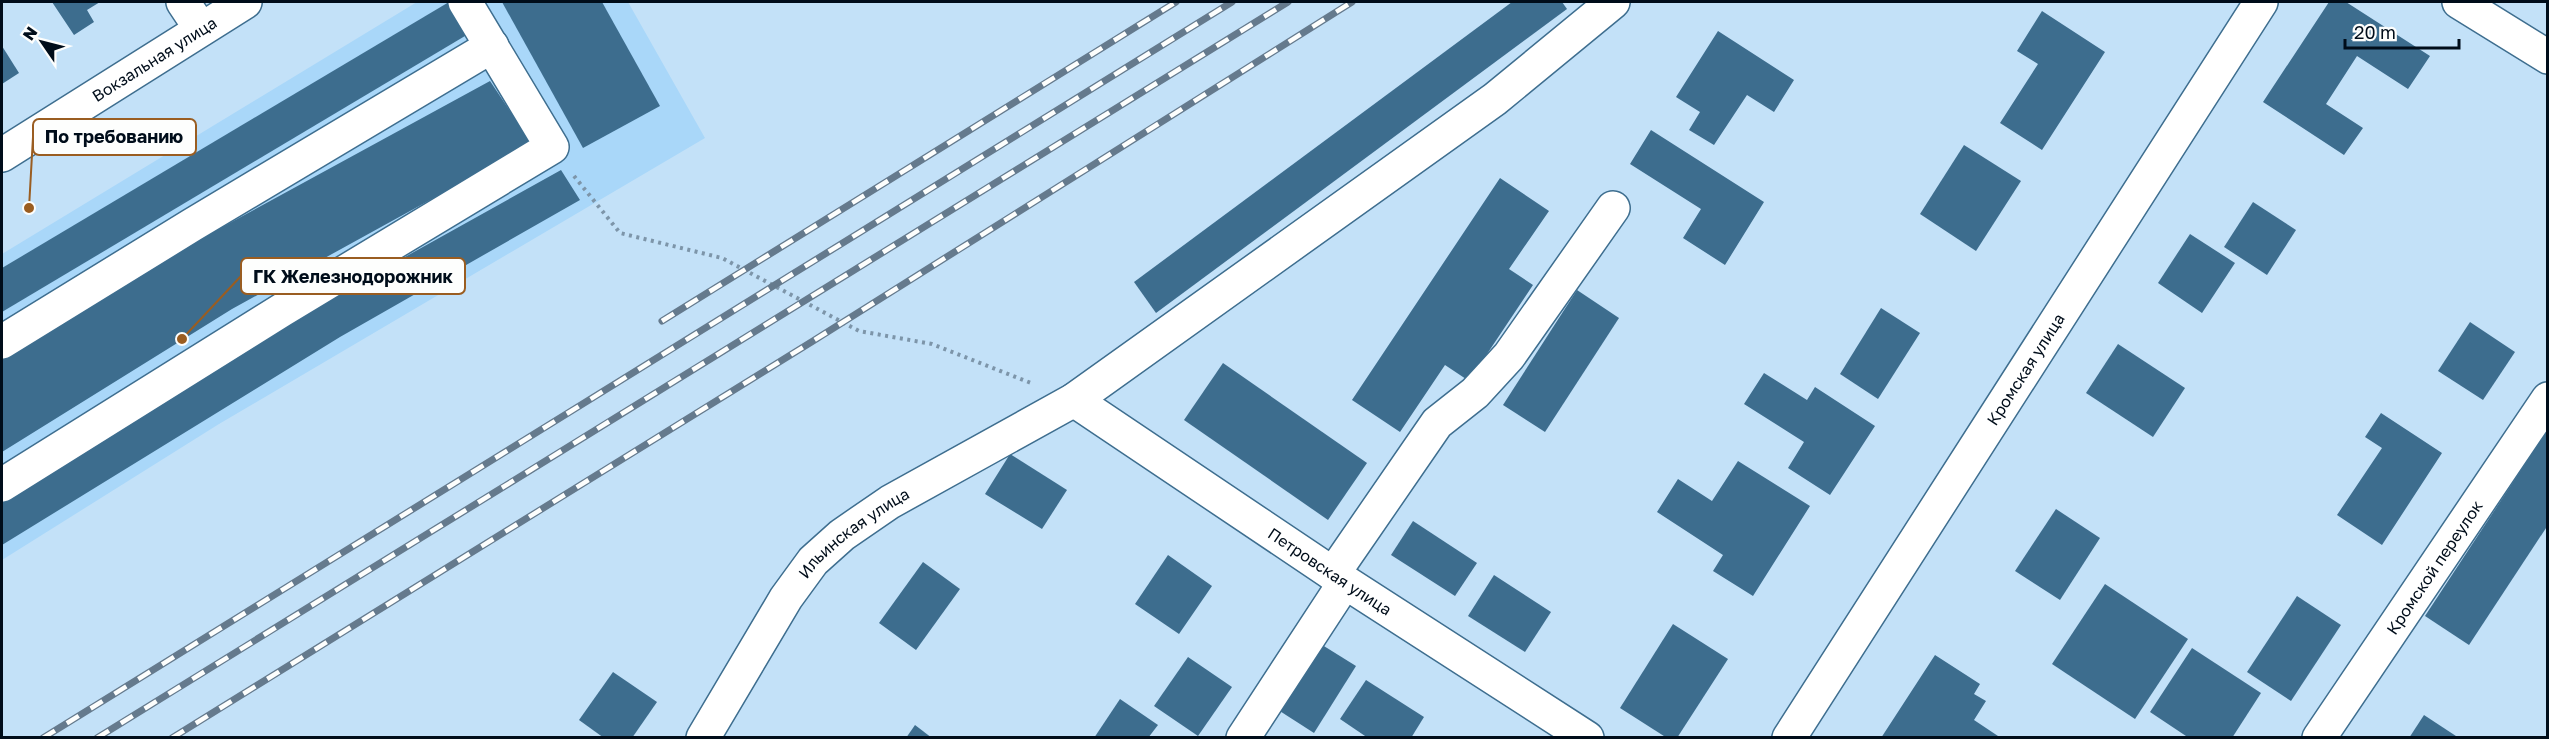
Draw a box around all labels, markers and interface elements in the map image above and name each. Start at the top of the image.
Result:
north arrow [12,12,72,72]
street label: Вокзальная улица [88,12,220,106]
scale bar [2345,12,2459,50]
text: 20 m [2354,21,2396,43]
text: N [18,23,41,44]
callout: По требованию [33,119,196,155]
text: По требованию [45,125,183,147]
callout: ГК Железнодорожник [241,258,465,294]
text: ГК Железнодорожник [253,265,454,287]
street label: Кромская улица [1982,310,2069,429]
street label: Ильинская улица [794,483,913,582]
street label: Кромской переулок [2382,496,2487,638]
street label: Петровская улица [1264,523,1396,620]

